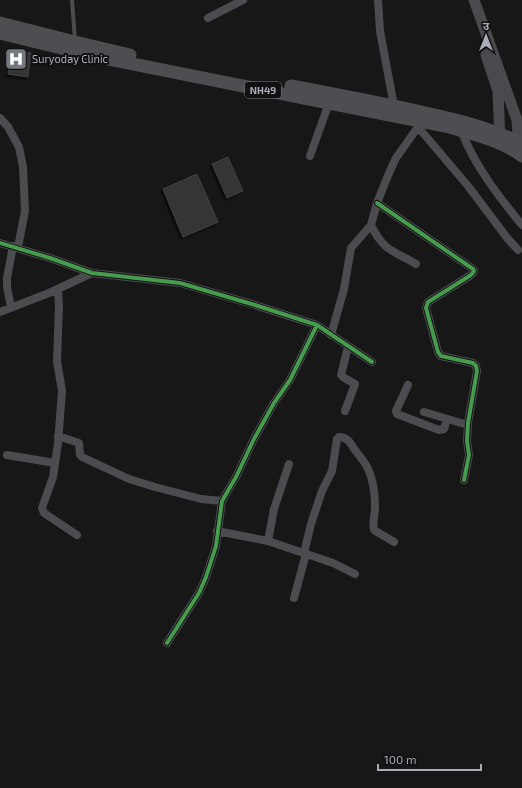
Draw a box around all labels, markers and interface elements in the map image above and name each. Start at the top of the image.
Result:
north arrow [466,16,506,56]
text: उ [483,19,490,32]
hospital icon: Suryoday Clinic [3,46,29,72]
place label: Suryoday Clinic [32,52,108,65]
road number: NH49 [245,82,281,98]
scale bar [378,746,481,772]
text: 100 m [384,752,416,766]

